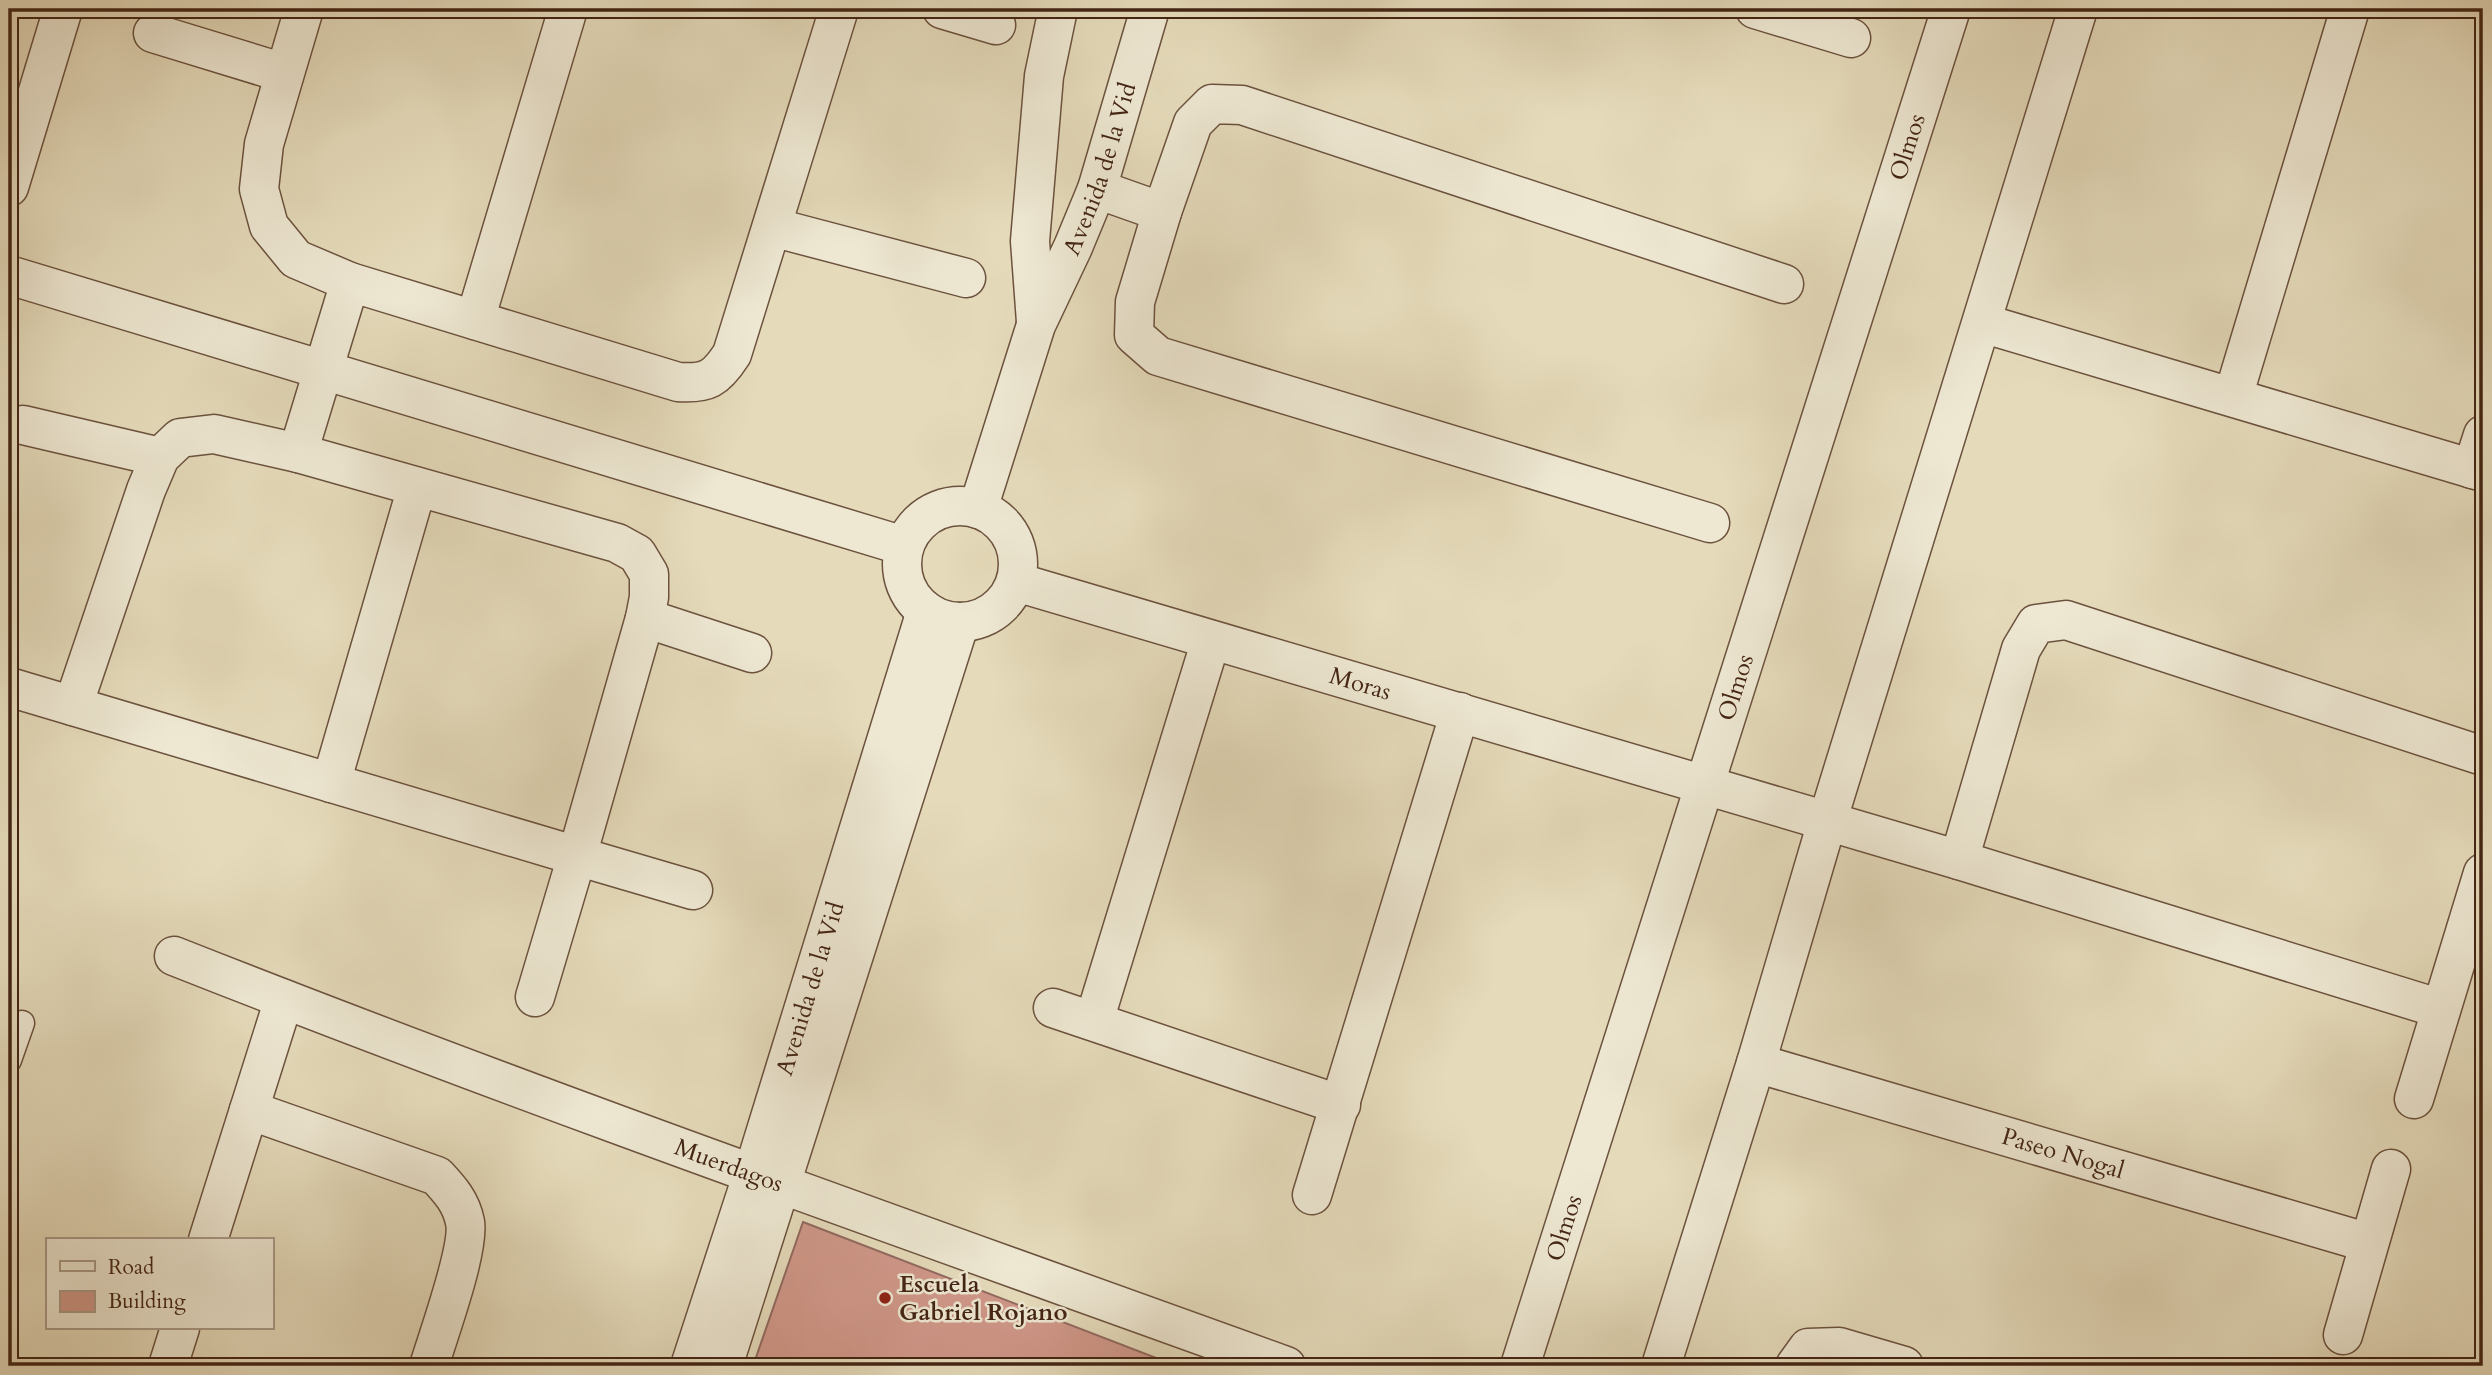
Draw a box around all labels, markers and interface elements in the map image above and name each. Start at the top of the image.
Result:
street label: Avenida de la Vid [1055,79,1144,260]
street label: Olmos [1882,110,1934,185]
street label: Olmos [1710,650,1762,725]
street label: Moras [1325,659,1395,709]
street label: Avenida de la Vid [768,897,853,1080]
street label: Paseo Nogal [1998,1120,2128,1187]
street label: Muerdagos [670,1131,787,1201]
street label: Olmos [1538,1190,1590,1265]
legend [46,1238,273,1330]
text: Road [108,1253,154,1282]
place label: Escuela Gabriel Rojano [899,1268,1068,1329]
text: Building [108,1287,186,1316]
marker: Escuela Gabriel Rojano [877,1290,893,1306]

